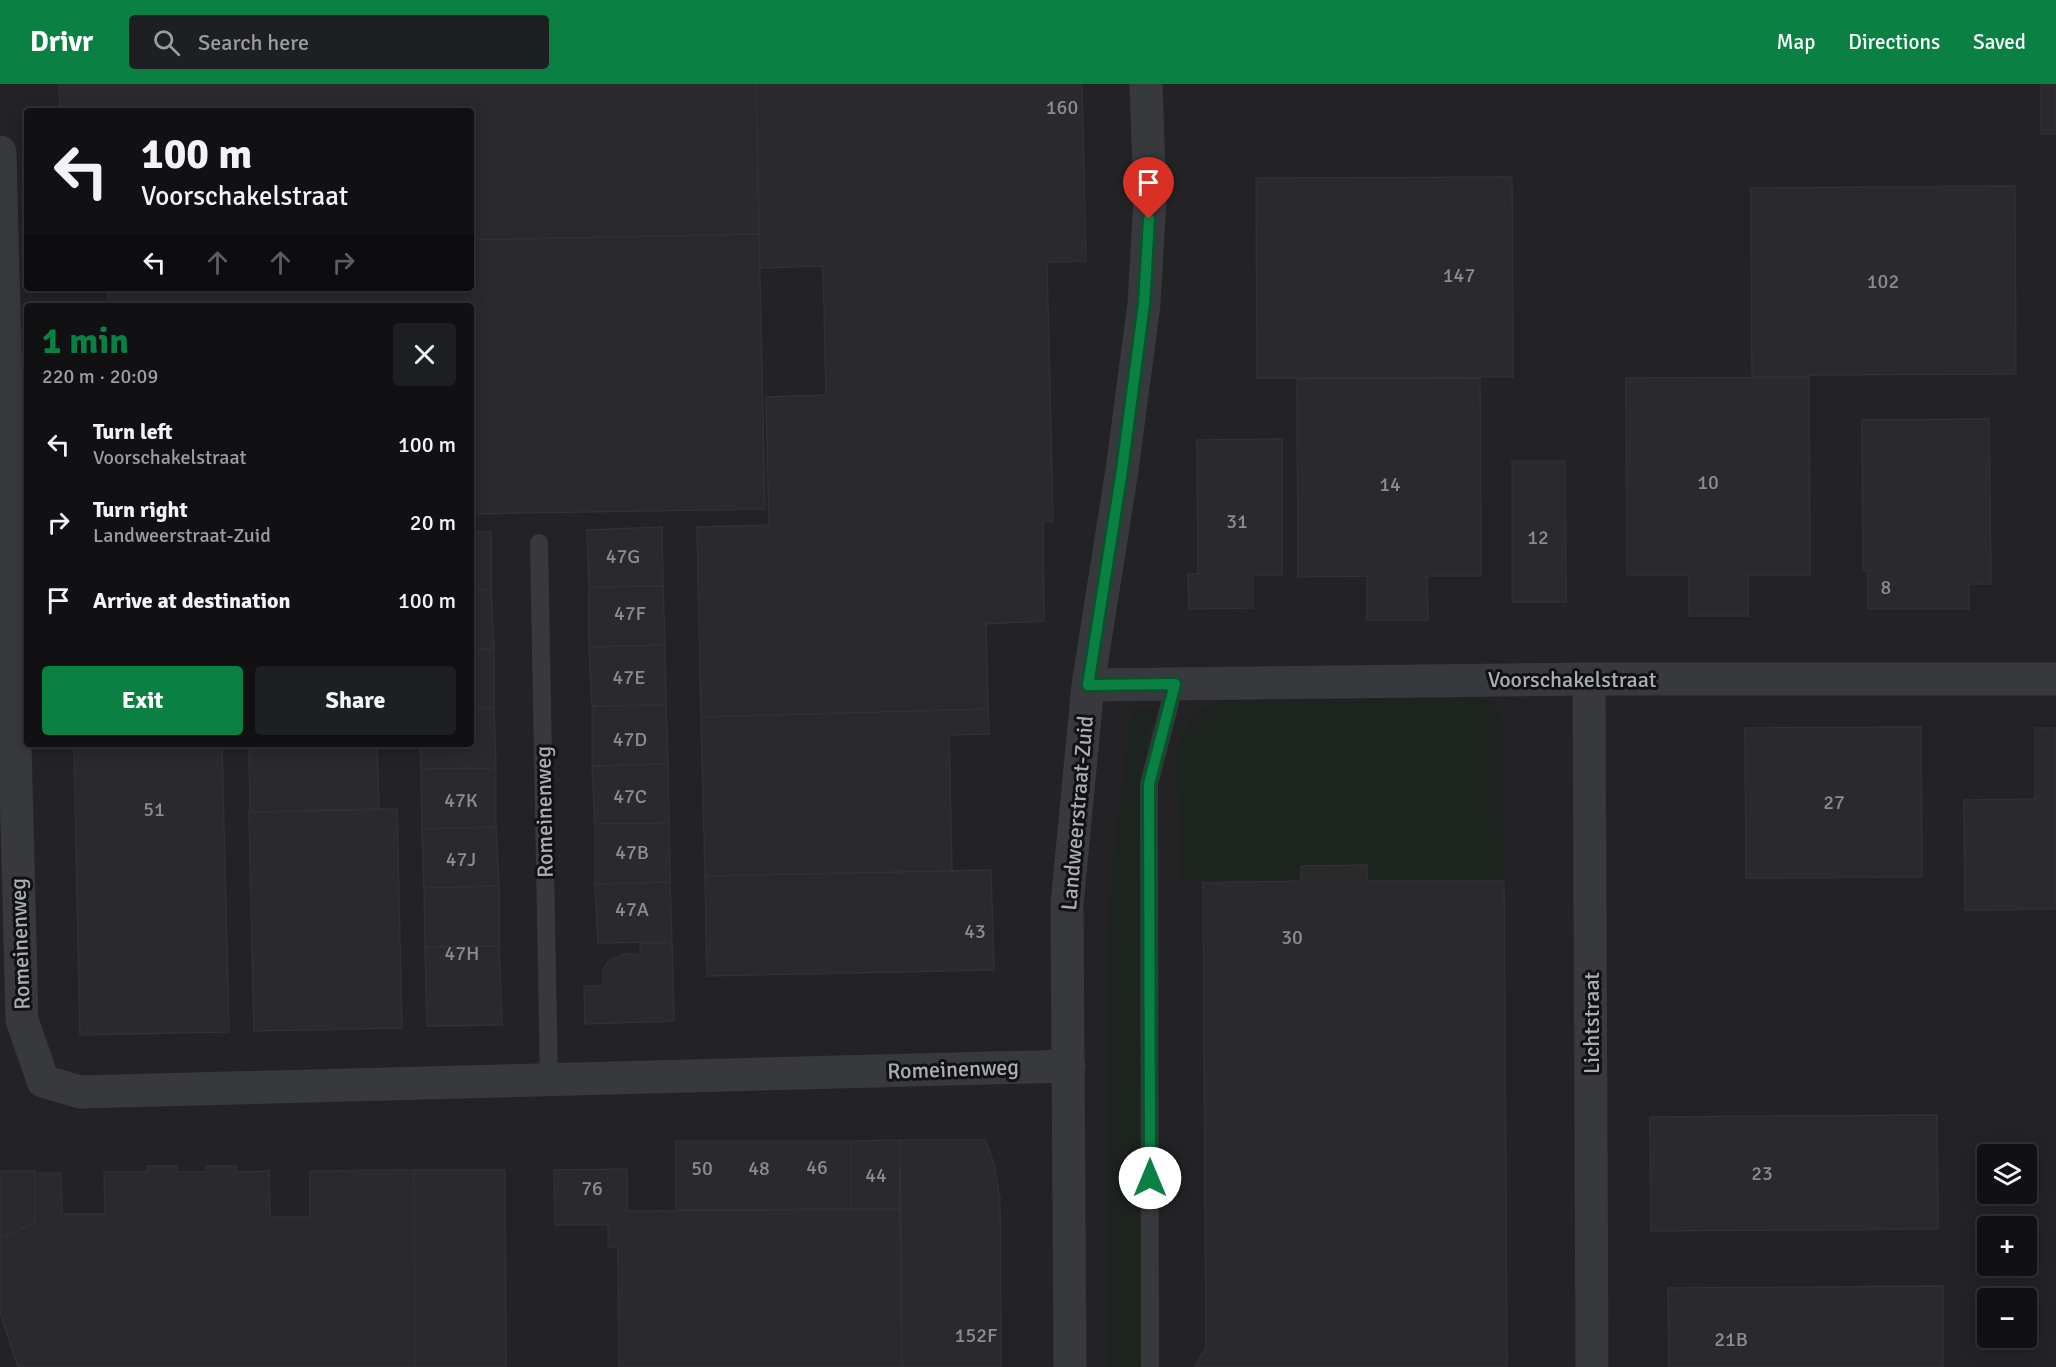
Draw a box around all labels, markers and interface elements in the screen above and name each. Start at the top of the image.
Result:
search box [129,15,549,69]
text: Drivr [30,25,93,59]
icon: search [150,26,183,59]
text: Search here [198,29,309,56]
text: Map [1777,29,1815,55]
text: Directions [1848,29,1940,55]
text: Saved [1973,29,2026,55]
house number: 160 [1046,95,1078,120]
text: 100 m [141,129,252,180]
icon: left [42,132,120,210]
pin [1123,157,1174,219]
icon: arrive [1132,166,1165,199]
text: Voorschakelstraat [141,180,348,213]
icon: left [138,246,171,279]
icon: ahead [201,246,234,279]
icon: ahead [264,246,297,279]
icon: right [327,246,360,279]
house number: 147 [1443,263,1475,288]
house number: 102 [1867,269,1899,294]
text: 1 min [42,319,129,364]
button: close [393,323,456,386]
text: 220 m · 20:09 [42,364,158,389]
text: Turn left [93,418,173,445]
icon: left [42,428,75,461]
text: 100 m [398,431,456,458]
text: Voorschakelstraat [93,445,246,470]
house number: 10 [1697,470,1719,495]
house number: 14 [1379,472,1401,497]
text: Turn right [93,496,188,523]
icon: right [42,506,75,539]
text: 20 m [410,509,456,536]
house number: 31 [1226,509,1248,534]
text: Landweerstraat-Zuid [93,523,271,548]
house number: 12 [1527,525,1549,550]
house number: 47G [606,544,640,569]
house number: 8 [1881,575,1891,600]
icon: arrive [42,584,75,617]
text: Arrive at destination [93,587,290,614]
text: 100 m [398,587,456,614]
house number: 47F [614,601,646,626]
house number: 47E [613,665,645,690]
button: Exit [42,666,243,735]
button: Share [255,666,456,735]
street label: Voorschakelstraat [1488,666,1657,693]
street label: Landweerstraat-Zuid [1055,714,1099,912]
house number: 47D [613,727,647,752]
street label: Romeinenweg [529,746,559,878]
house number: 47C [613,784,647,809]
house number: 47K [444,788,478,813]
house number: 27 [1823,790,1845,815]
house number: 51 [143,797,165,822]
house number: 47B [615,840,649,865]
house number: 47J [446,847,476,872]
street label: Romeinenweg [4,878,36,1010]
house number: 47A [615,897,649,922]
house number: 43 [964,919,986,944]
house number: 30 [1281,925,1303,950]
house number: 47H [444,941,480,966]
street label: Lichtstraat [1578,972,1605,1074]
street label: Romeinenweg [887,1053,1019,1085]
map controls [1977,1144,2037,1348]
button: layers [1977,1144,2037,1204]
position arrow [1118,1146,1182,1210]
house number: 46 [806,1155,828,1180]
house number: 50 [691,1156,713,1181]
house number: 48 [748,1156,770,1181]
house number: 23 [1751,1161,1773,1186]
house number: 44 [865,1163,887,1188]
house number: 76 [581,1176,603,1201]
button: + [1977,1216,2037,1276]
button: − [1977,1288,2037,1348]
house number: 152F [955,1323,997,1348]
house number: 21B [1714,1327,1748,1352]

